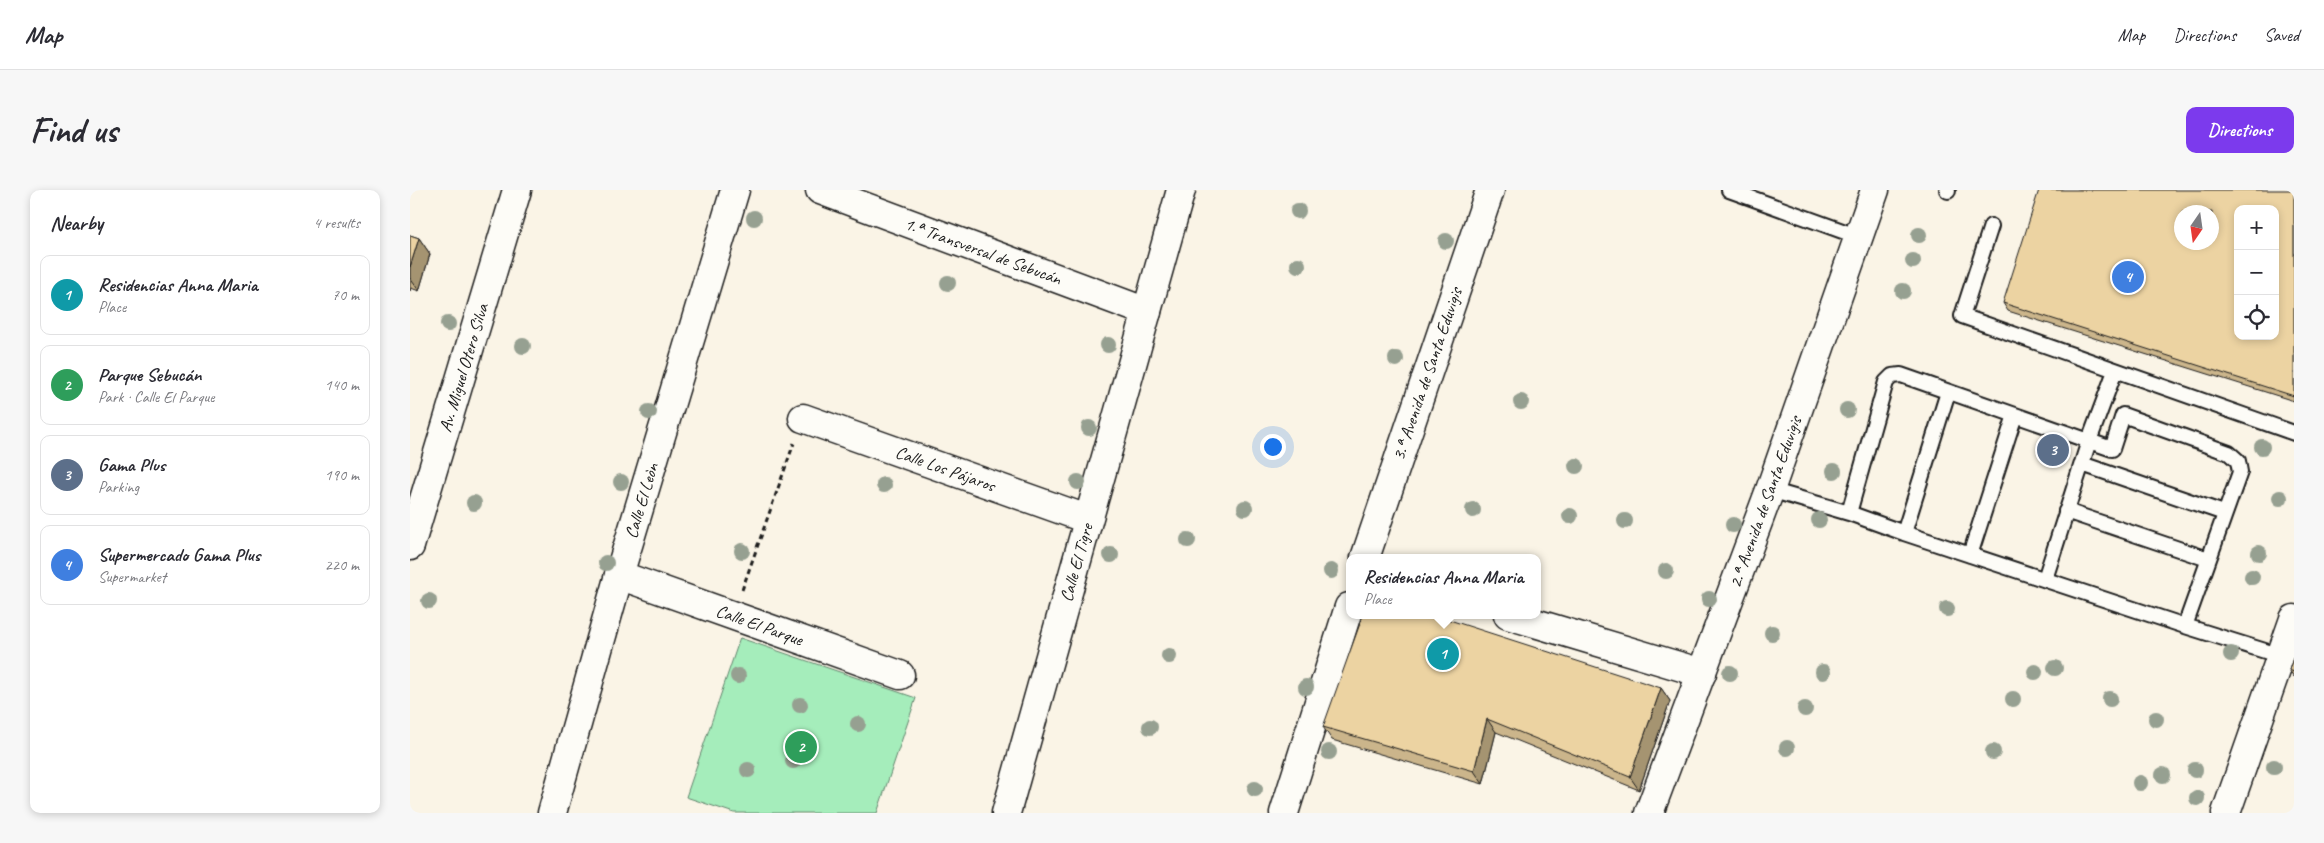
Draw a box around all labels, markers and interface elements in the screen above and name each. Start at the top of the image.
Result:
text: Map [25,20,62,50]
text: Map [2118,24,2145,46]
text: Directions [2173,24,2236,46]
text: Saved [2264,24,2299,46]
button: Directions [2186,107,2294,153]
text: Find us [30,108,117,153]
north arrow [2174,205,2219,250]
map controls [2234,205,2279,340]
button: + [2234,205,2279,250]
text: Nearby [50,210,103,236]
street label: 1.ª Transversal de Sebucán [901,212,1065,290]
text: 4 results [313,213,360,233]
button: − [2234,250,2279,295]
pin: 4 [2112,258,2144,296]
text: Residencias Anna Maria [98,273,258,297]
street label: 3.ª Avenida de Santa Eduvigis [1387,283,1467,463]
text: 1 [63,285,71,305]
text: 70 m [332,285,359,305]
button: locate [2234,295,2279,340]
text: Place [98,297,126,317]
street label: Av. Miguel Otero Silva [434,300,493,435]
text: Parque Sebucán [98,363,201,387]
text: 2 [63,375,71,395]
text: 140 m [325,375,359,395]
text: Park · Calle El Parque [98,387,214,407]
street label: 2.ª Avenida de Santa Eduvigis [1724,412,1807,591]
pin: 3 [2037,431,2069,469]
your location [1260,434,1286,460]
street label: Calle Los Pájaros [893,441,1000,497]
text: Gama Plus [98,453,165,477]
street label: Calle El Leòn [620,459,663,541]
text: 3 [63,465,71,485]
text: 190 m [325,465,359,485]
text: Parking [98,477,139,497]
street label: Calle El Tigre [1055,520,1098,604]
text: Supermercado Gama Plus [98,543,260,567]
popup [1346,554,1541,619]
text: 4 [63,555,71,575]
text: 220 m [325,555,359,575]
text: Residencias Anna Maria [1364,565,1523,589]
text: Supermarket [98,567,166,587]
text: Place [1364,589,1392,609]
street label: Calle El Parque [713,599,807,651]
pin: 1 [1427,635,1459,673]
pin: 2 [785,728,817,766]

